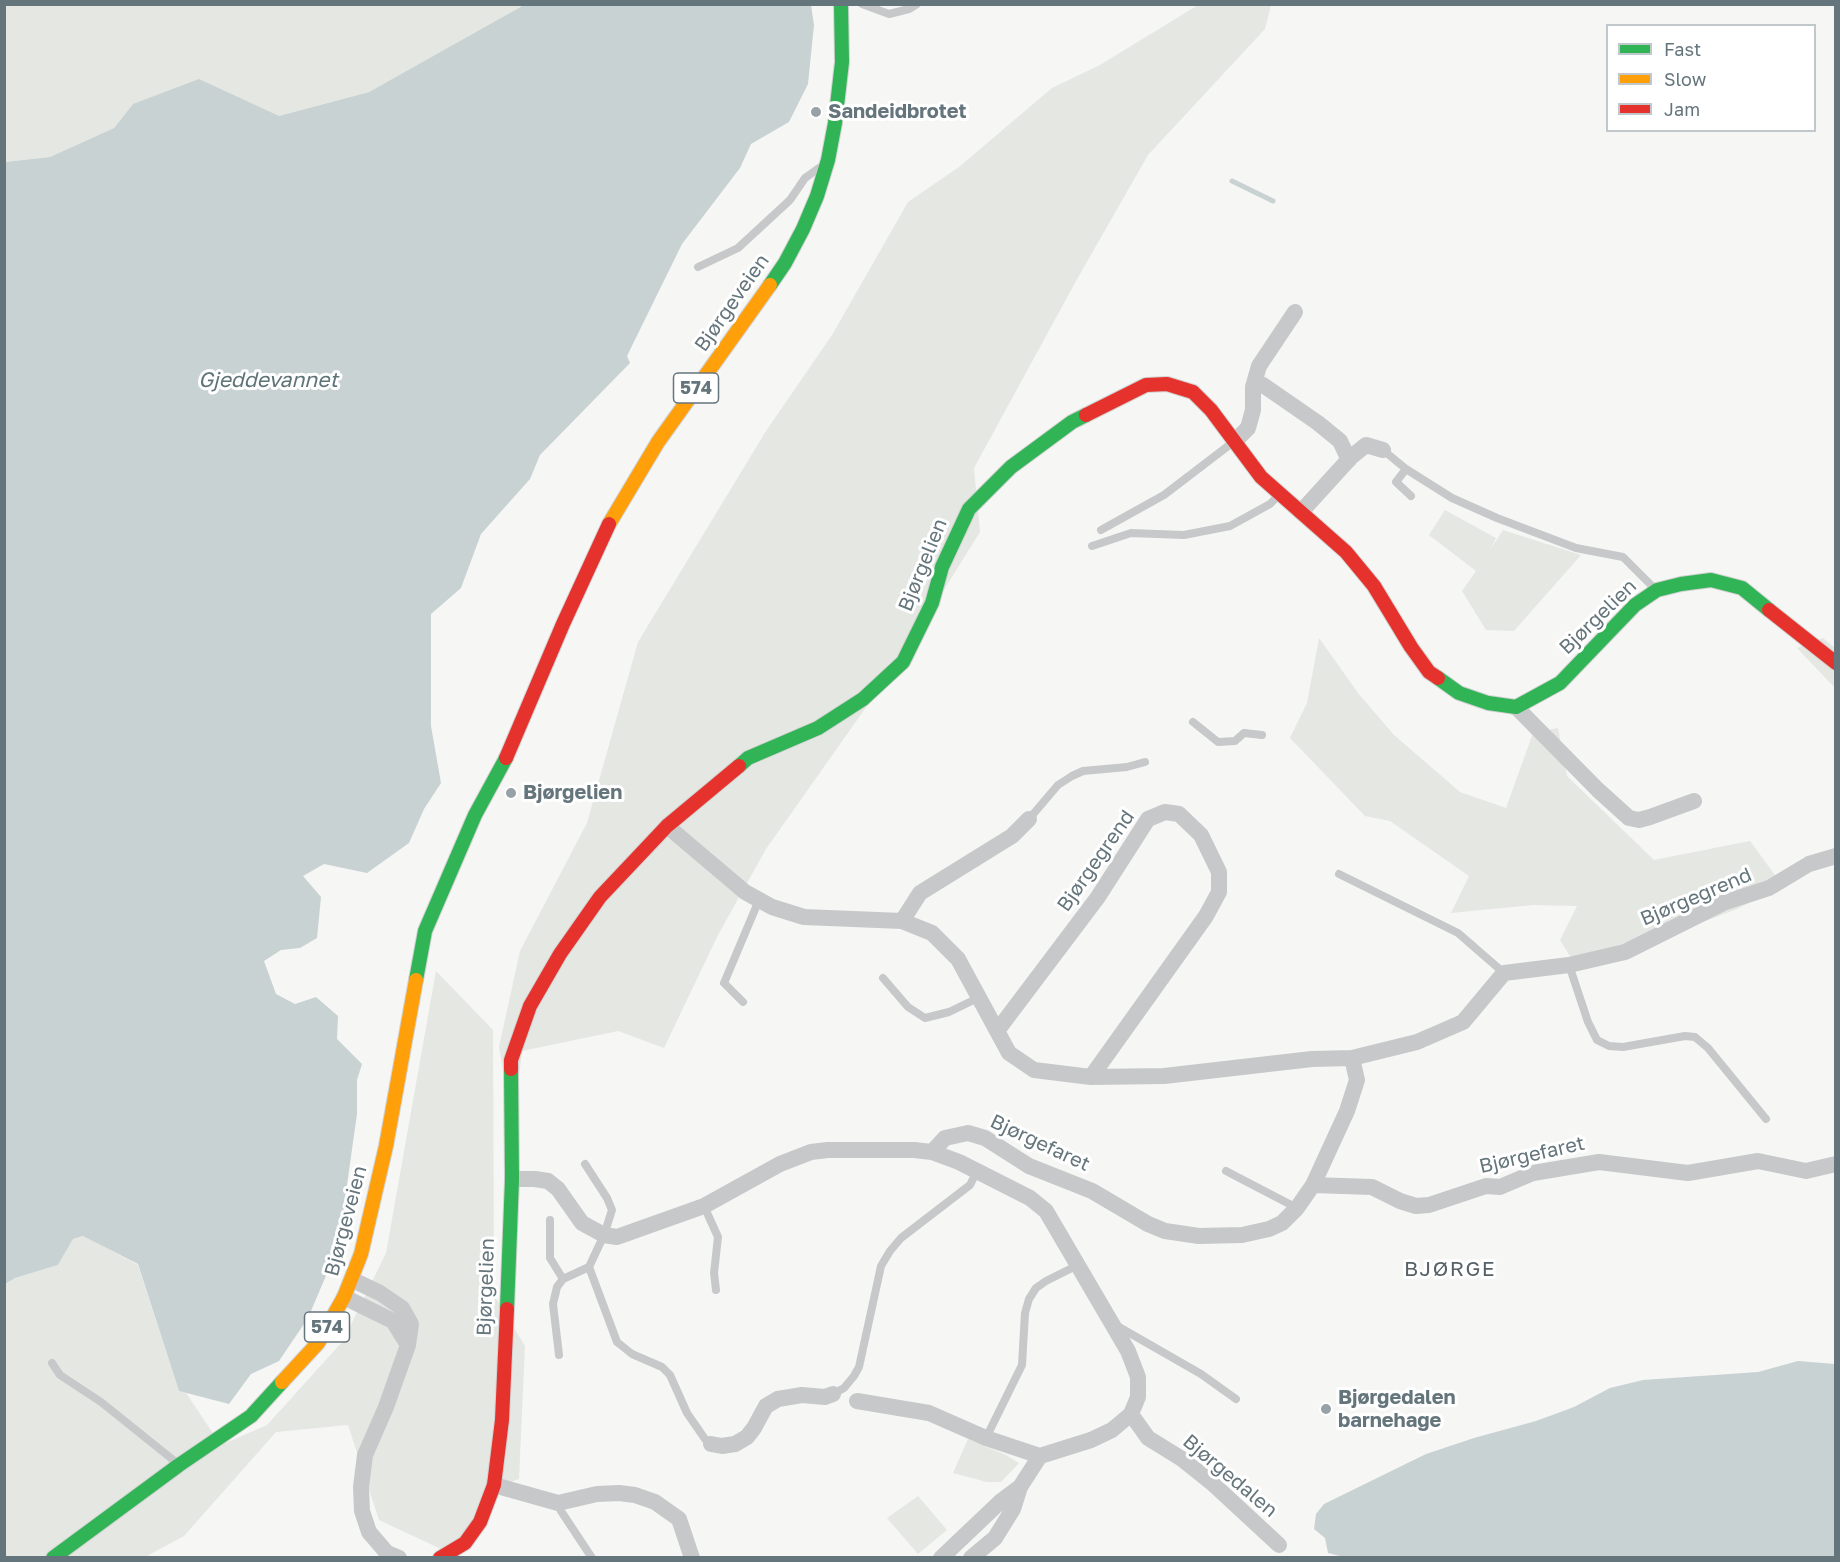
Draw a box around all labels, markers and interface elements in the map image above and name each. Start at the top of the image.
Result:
legend [1606,24,1816,132]
text: Fast [1664,38,1701,60]
text: Slow [1664,68,1706,90]
text: Jam [1664,98,1700,120]
place label: Sandeidbrotet [828,100,966,124]
marker: Sandeidbrotet [809,105,823,119]
street label: Bjørgeveien [690,250,774,356]
water label: Gjeddevannet [198,367,338,393]
road number: 574 [674,373,718,403]
street label: Bjørgelien [894,515,952,615]
street label: Bjørgelien [1554,574,1642,660]
place label: Bjørgelien [523,781,622,805]
marker: Bjørgelien [504,786,518,800]
street label: Bjørgegrend [1052,806,1140,916]
street label: Bjørgegrend [1637,863,1755,931]
street label: Bjørgefaret [986,1109,1094,1177]
street label: Bjørgefaret [1477,1131,1587,1179]
street label: Bjørgeveien [320,1163,372,1279]
street label: Bjørgelien [472,1238,500,1336]
district label: BJØRGE [1404,1256,1496,1282]
road number: 574 [304,1312,350,1342]
place label: Bjørgedalen barnehage [1338,1386,1456,1433]
marker: Bjørgedalen barnehage [1319,1402,1333,1416]
street label: Bjørgedalen [1178,1430,1282,1522]

